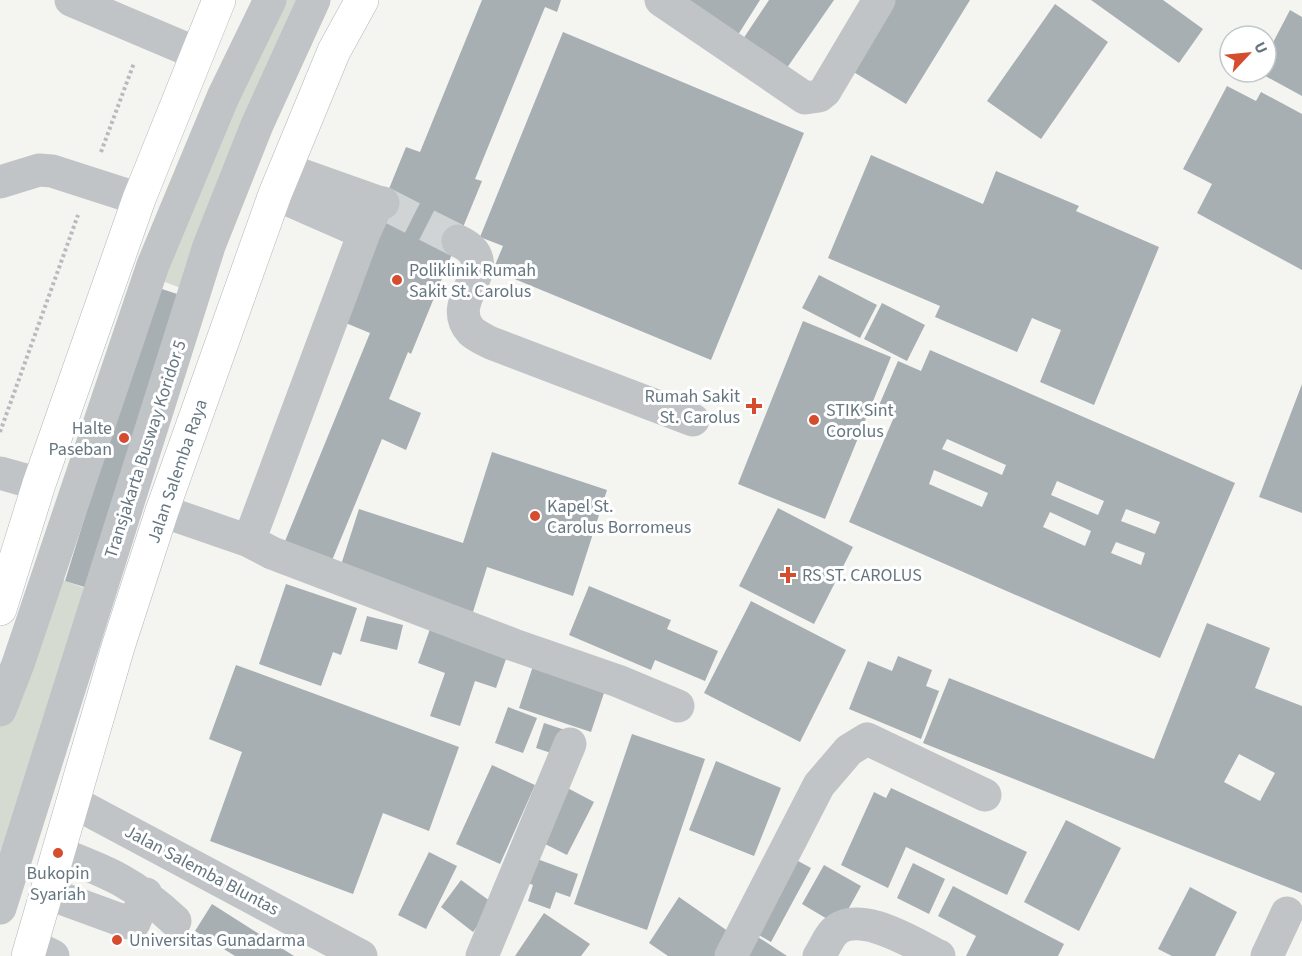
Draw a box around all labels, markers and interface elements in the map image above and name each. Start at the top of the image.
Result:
north arrow [1218,24,1278,84]
text: U [1248,38,1273,57]
place label: Poliklinik Rumah Sakit St. Carolus [409,258,536,304]
marker: Poliklinik Rumah Sakit St. Carolus [390,273,404,287]
street label: Transjakarta Busway Koridor 5 [98,337,193,561]
place label: Rumah Sakit St. Carolus [644,384,740,430]
street label: Jalan Salemba Raya [141,396,214,546]
marker: Rumah Sakit St. Carolus [745,397,763,415]
place label: STIK Sint Corolus [826,398,894,444]
marker: STIK Sint Corolus [807,413,821,427]
place label: Halte Paseban [48,416,112,462]
marker: Halte Paseban [117,431,131,445]
place label: Kapel St. Carolus Borromeus [547,494,691,540]
marker: Kapel St. Carolus Borromeus [528,509,542,523]
place label: RS ST. CAROLUS [802,563,922,588]
marker: RS ST. CAROLUS [779,566,797,584]
street label: Jalan Salemba Bluntas [120,819,283,922]
marker: Bukopin Syariah [51,846,65,860]
place label: Bukopin Syariah [27,861,89,907]
place label: Universitas Gunadarma [129,928,305,953]
marker: Universitas Gunadarma [110,933,124,947]

